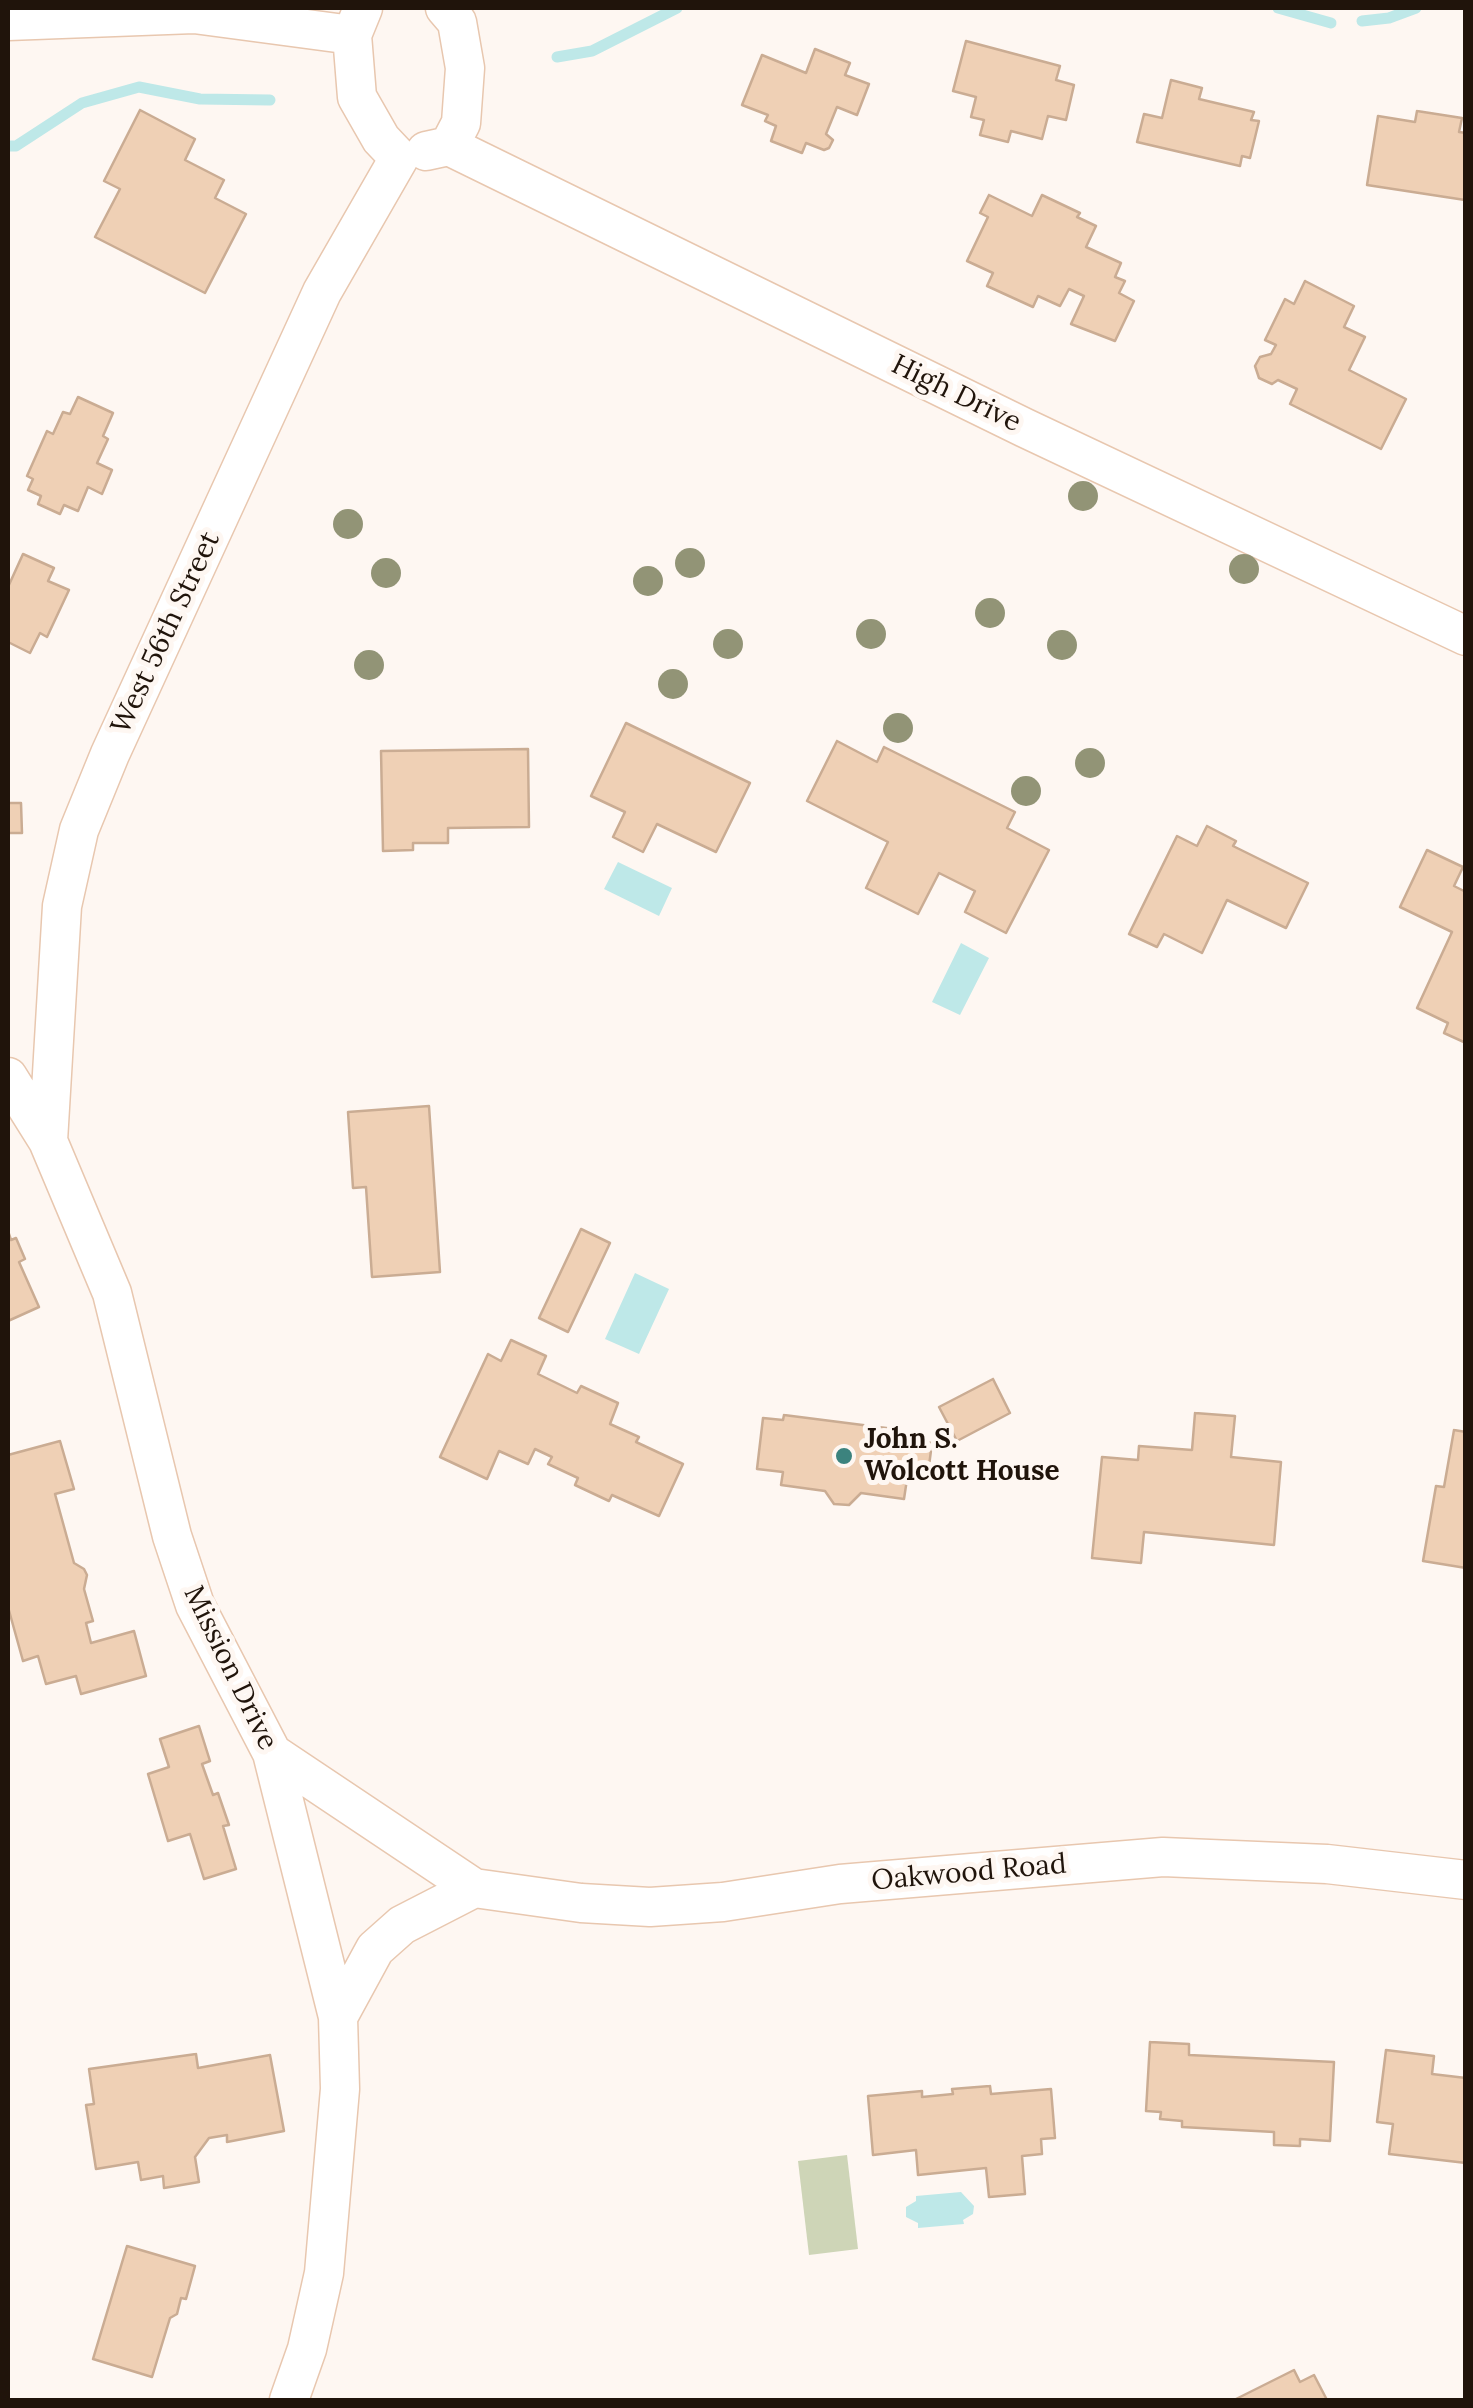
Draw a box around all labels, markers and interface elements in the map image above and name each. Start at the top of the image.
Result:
street label: High Drive [886,348,1026,440]
street label: West 56th Street [105,527,227,739]
place label: John S. Wolcott House [864,1423,1060,1489]
marker: John S. Wolcott House [833,1445,855,1467]
street label: Mission Drive [176,1581,284,1755]
street label: Oakwood Road [870,1848,1068,1898]

